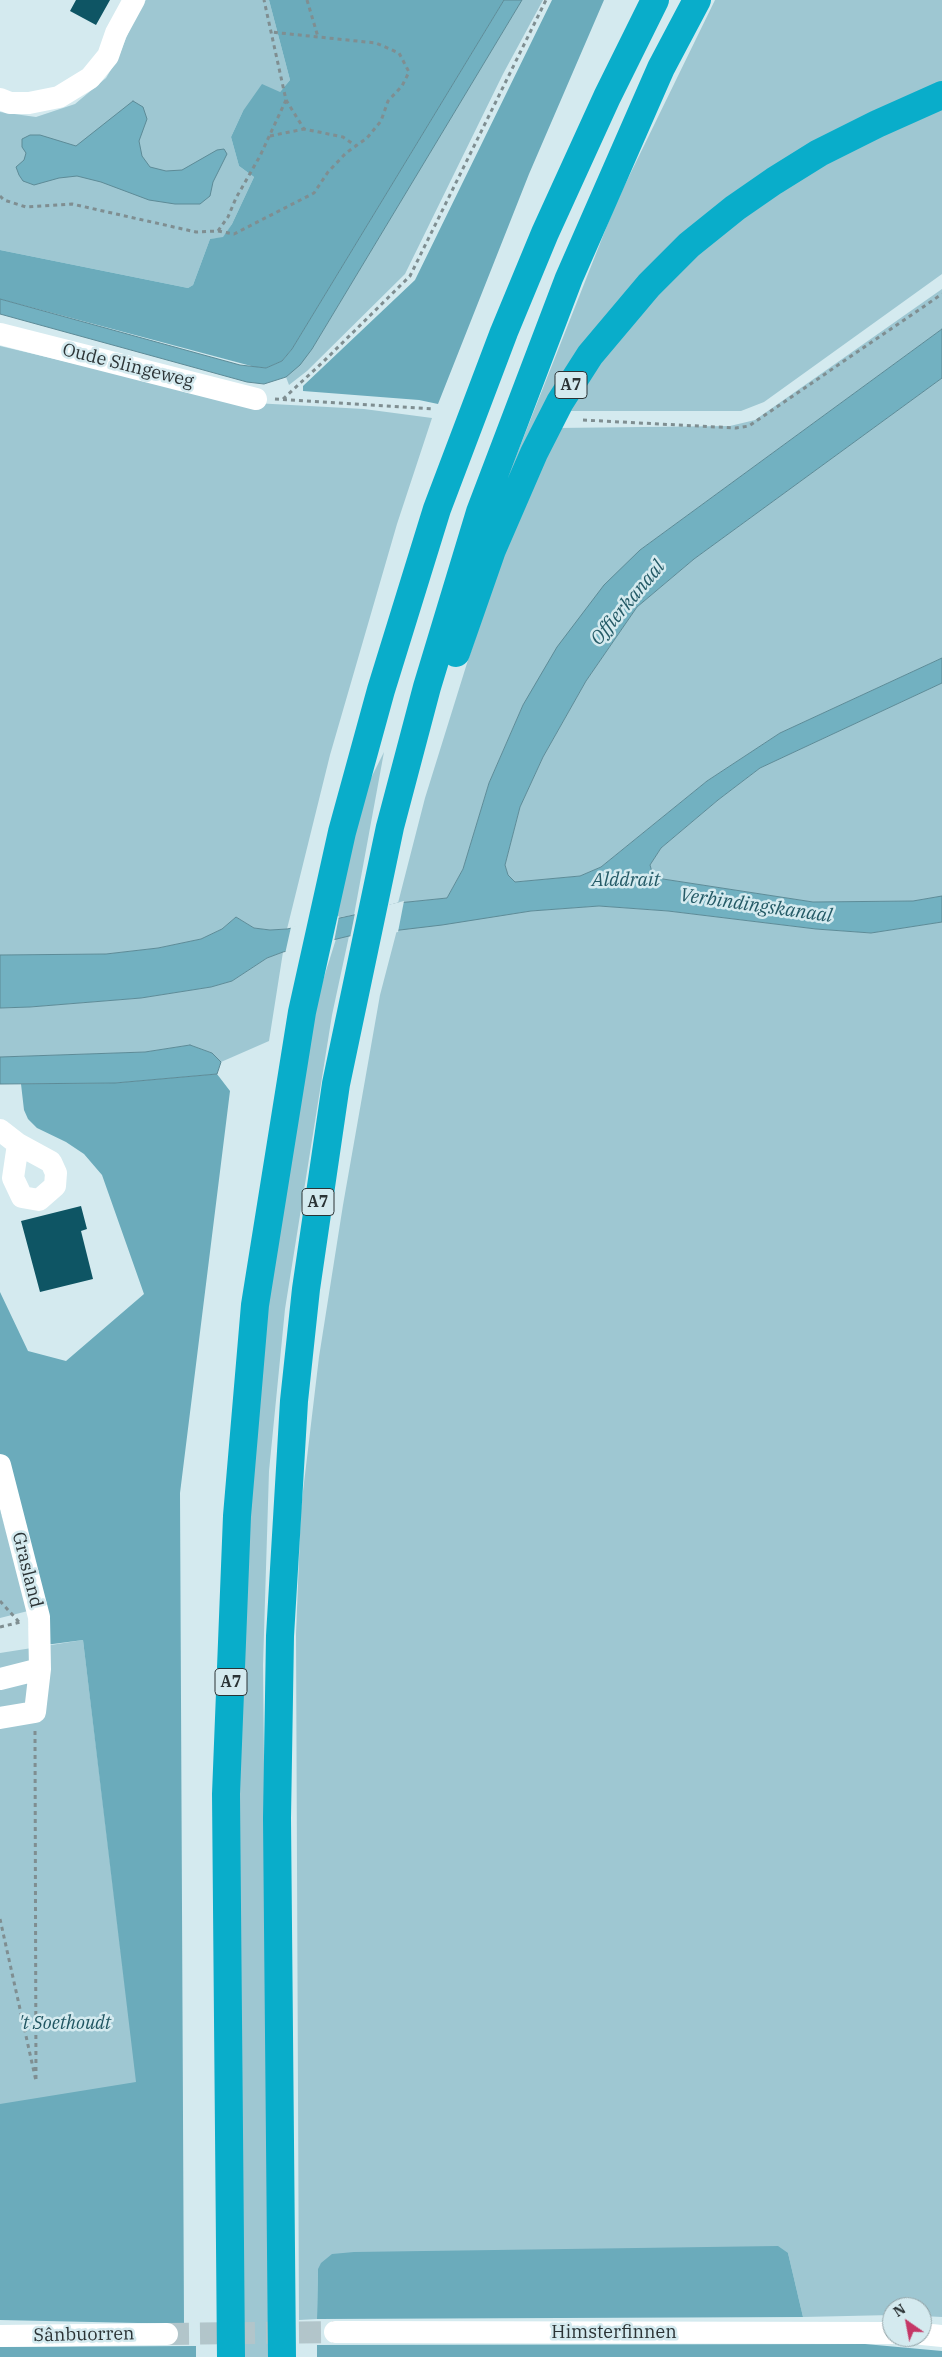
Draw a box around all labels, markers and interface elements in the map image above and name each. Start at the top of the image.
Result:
street label: Oude Slingeweg [60,339,196,393]
road number: A7 [555,372,587,398]
water label: Offierkanaal [586,556,670,650]
water label: Alddrait [592,870,660,892]
water label: Verbindingskanaal [678,884,834,928]
road number: A7 [302,1188,334,1216]
street label: Grasland [7,1530,47,1610]
road number: A7 [215,1668,247,1695]
park label: 't Soethoudt [19,2013,111,2035]
north arrow [882,2297,932,2347]
text: N [890,2300,909,2321]
street label: Himsterfinnen [551,2322,677,2344]
street label: Sânbuorren [33,2323,135,2347]

